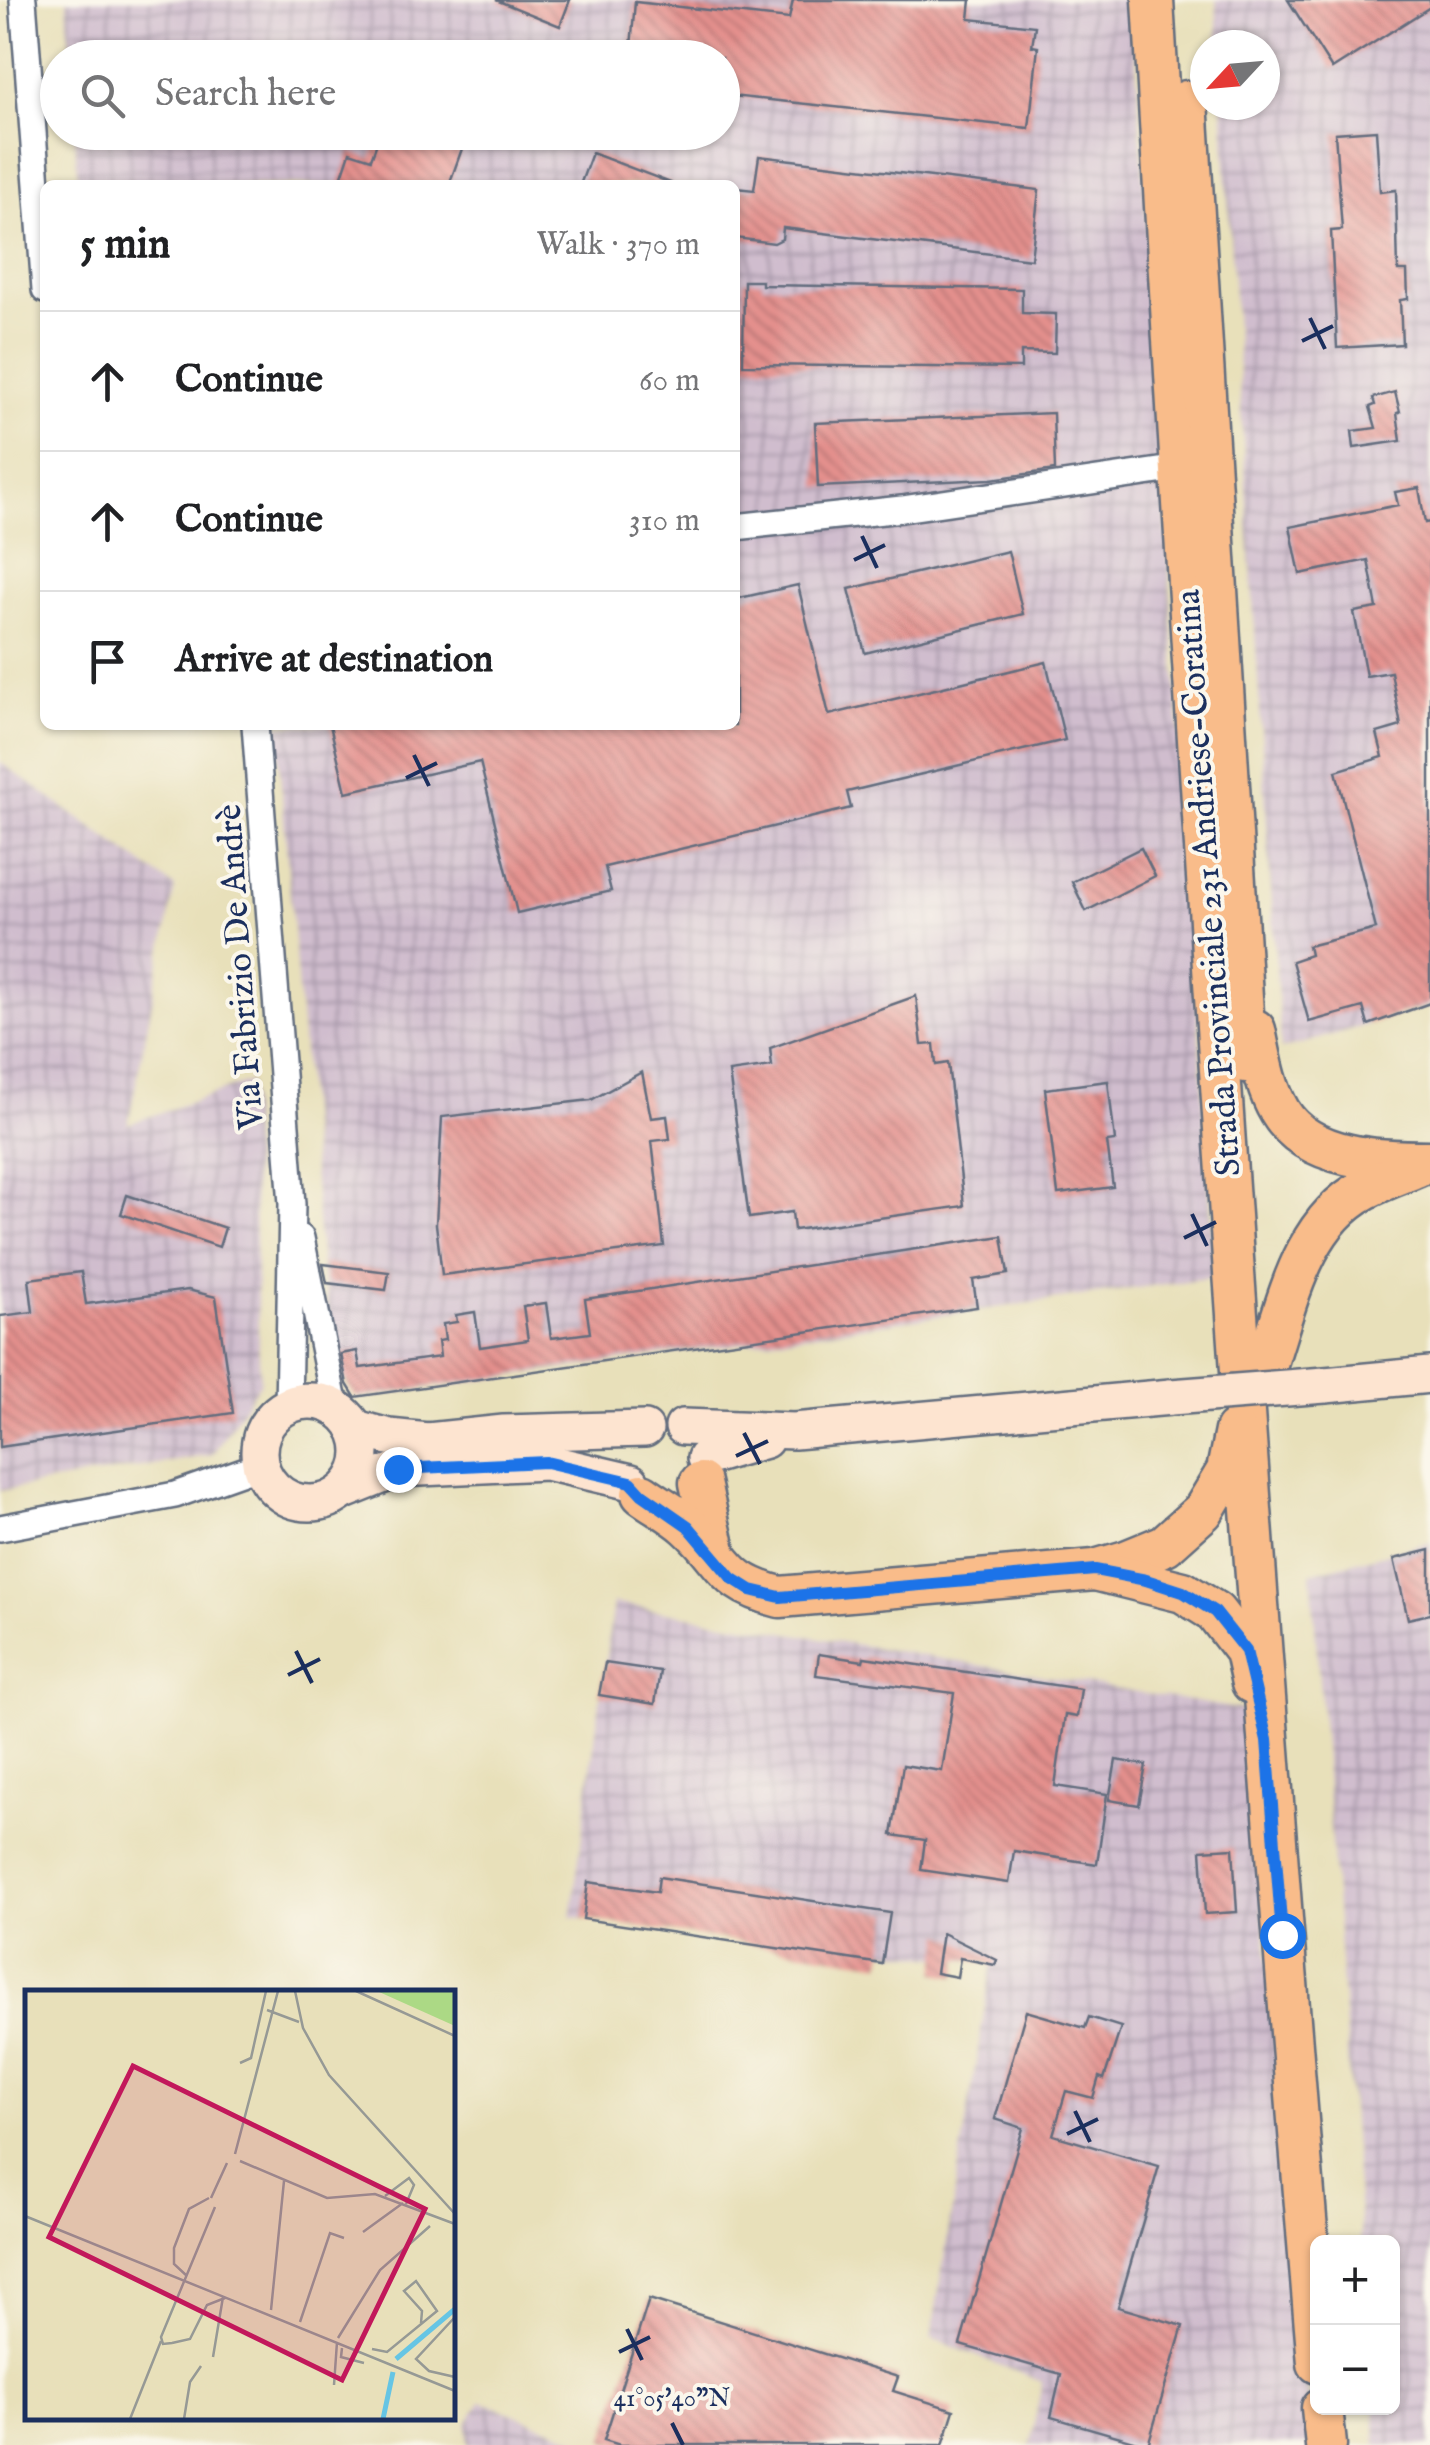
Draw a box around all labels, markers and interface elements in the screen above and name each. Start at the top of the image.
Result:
north arrow [1190,30,1280,120]
search box [40,40,740,150]
icon: search [75,68,130,123]
text: Search here [155,71,336,119]
text: 5 min [80,219,170,272]
text: Walk · 370 m [536,225,700,266]
icon: ahead [80,354,135,409]
text: Continue [175,357,323,405]
text: 60 m [639,361,700,402]
icon: ahead [80,494,135,549]
text: Continue [175,497,323,545]
text: 310 m [629,501,700,542]
street label: Strada Provinciale 231 Andriese-Coratina [1166,587,1252,1178]
icon: arrive [80,634,135,689]
text: Arrive at destination [175,637,493,685]
street label: Via Fabrizio De Andrè [208,803,275,1132]
route end [376,1447,422,1493]
route start [1260,1913,1306,1959]
inset map [25,1990,455,2420]
map controls [1310,2235,1400,2415]
button: + [1310,2235,1400,2325]
button: − [1310,2325,1400,2415]
text: 41°05'40"N [614,2383,730,2415]

